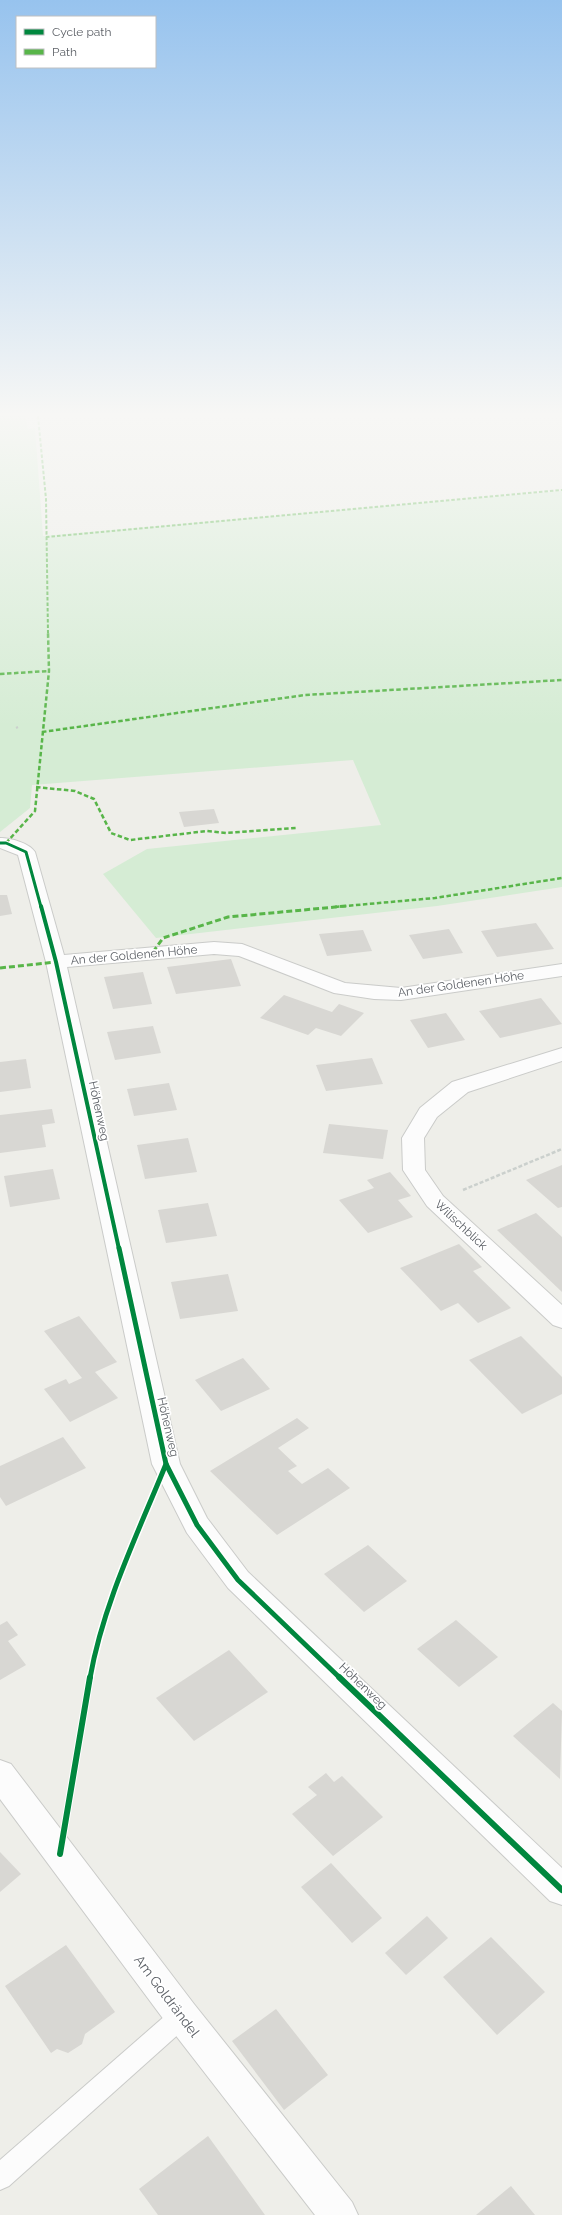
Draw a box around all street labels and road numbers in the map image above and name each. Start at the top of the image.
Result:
street label: An der Goldenen Höhe [70,942,198,968]
street label: An der Goldenen Höhe [397,968,525,1000]
street label: Höhenweg [86,1080,112,1142]
street label: Wilischblick [432,1197,491,1253]
street label: Höhenweg [154,1396,182,1458]
street label: Höhenweg [336,1660,390,1712]
street label: Am Goldrändel [131,1952,203,2040]

